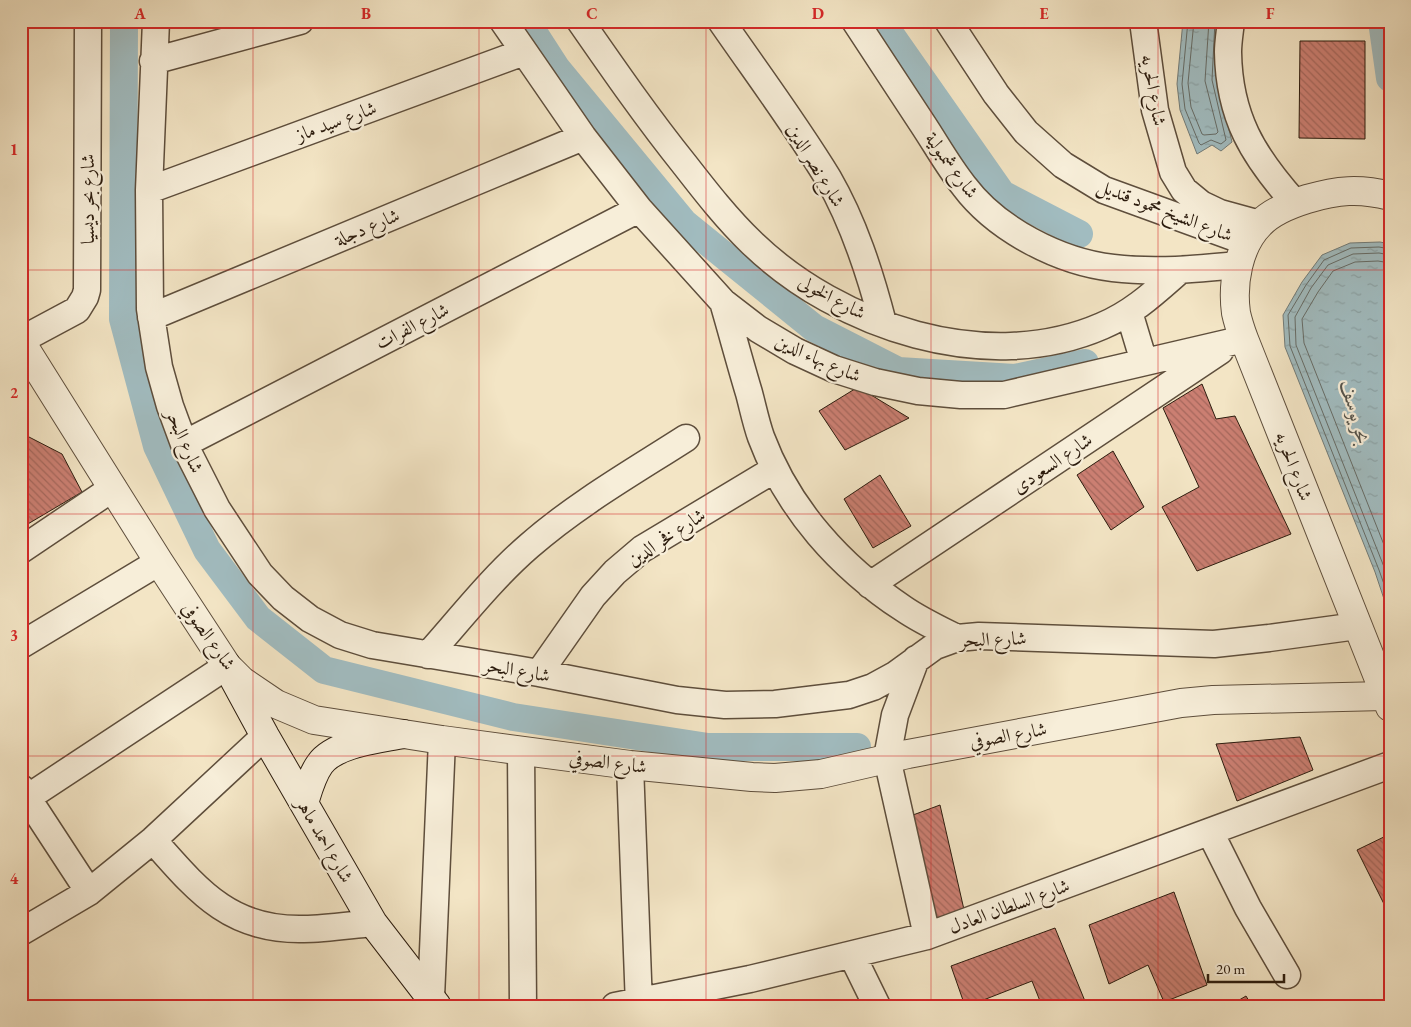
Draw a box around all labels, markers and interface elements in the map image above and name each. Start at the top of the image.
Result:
text: A [133,3,146,24]
text: B [361,3,371,24]
text: C [586,3,598,24]
text: D [812,3,824,24]
text: E [1039,3,1049,24]
text: F [1266,3,1275,24]
street label: شارع الحريه [1132,52,1173,128]
street label: شارع سيد ماز [290,95,381,151]
street label: شارع نصر الدين [779,118,851,213]
street label: شارع شمبولية [917,127,985,205]
text: 1 [10,139,18,160]
street label: شارع بحر ديسيا [75,154,103,244]
street label: شارع الشيخ محمود قنديل [1092,173,1236,252]
street label: شارع دجلة [330,202,404,255]
street label: شارع الخولى [792,269,870,328]
street label: شارع الفرات [371,297,455,358]
street label: شارع بهاء الدين [770,328,865,391]
water label: بحر يوسف [1334,377,1378,447]
text: 2 [10,382,19,403]
street label: شارع البحر [157,403,210,478]
street label: شارع السعودى [1007,427,1099,501]
street label: شارع الحريه [1267,428,1319,505]
street label: شارع فخر الدين [622,502,712,574]
street label: شارع الصوفي [174,597,242,677]
text: 3 [10,625,18,646]
street label: شارع البحر [957,625,1027,656]
street label: شارع البحر [479,652,552,691]
street label: شارع الصوفي [967,716,1049,757]
street label: شارع الصوفي [567,745,648,782]
street label: شارع احمد ماهر [287,791,359,889]
text: 4 [10,868,19,889]
street label: شارع السلطان العادل [945,873,1074,942]
scale bar [1208,952,1285,984]
text: 20 m [1216,959,1245,978]

